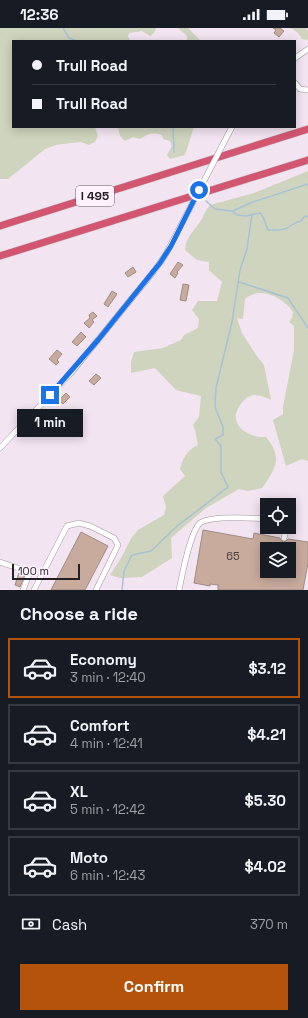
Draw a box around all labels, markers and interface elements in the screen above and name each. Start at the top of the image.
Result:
text: 12:36 [20,5,59,24]
text: Trull Road [56,56,128,75]
text: Trull Road [56,94,128,113]
route start [190,181,208,199]
road number: I 495 [76,186,114,206]
route end [41,386,59,404]
callout: 1 min [17,409,83,437]
text: 1 min [34,414,66,431]
map controls [260,498,296,578]
button: locate [260,498,296,534]
button: layers [260,542,296,578]
house number: 65 [226,549,240,563]
scale bar [12,562,80,581]
text: 100 m [18,564,49,578]
text: Choose a ride [20,602,138,625]
icon: car [22,650,58,686]
text: Economy [70,650,137,669]
text: $3.12 [248,659,286,678]
text: 3 min · 12:40 [70,669,146,686]
icon: car [22,716,58,752]
text: Comfort [70,716,130,735]
text: $4.21 [247,725,286,744]
text: 4 min · 12:41 [70,735,143,752]
icon: car [22,782,58,818]
text: XL [70,782,88,801]
text: $5.30 [245,791,286,810]
text: 5 min · 12:42 [70,801,145,818]
icon: car [22,848,58,884]
text: Moto [70,848,108,867]
text: $4.02 [244,857,286,876]
text: 6 min · 12:43 [70,867,145,884]
icon: cash [20,913,42,935]
text: Cash [52,915,87,934]
text: 370 m [250,916,288,933]
button: Confirm [20,964,288,1010]

